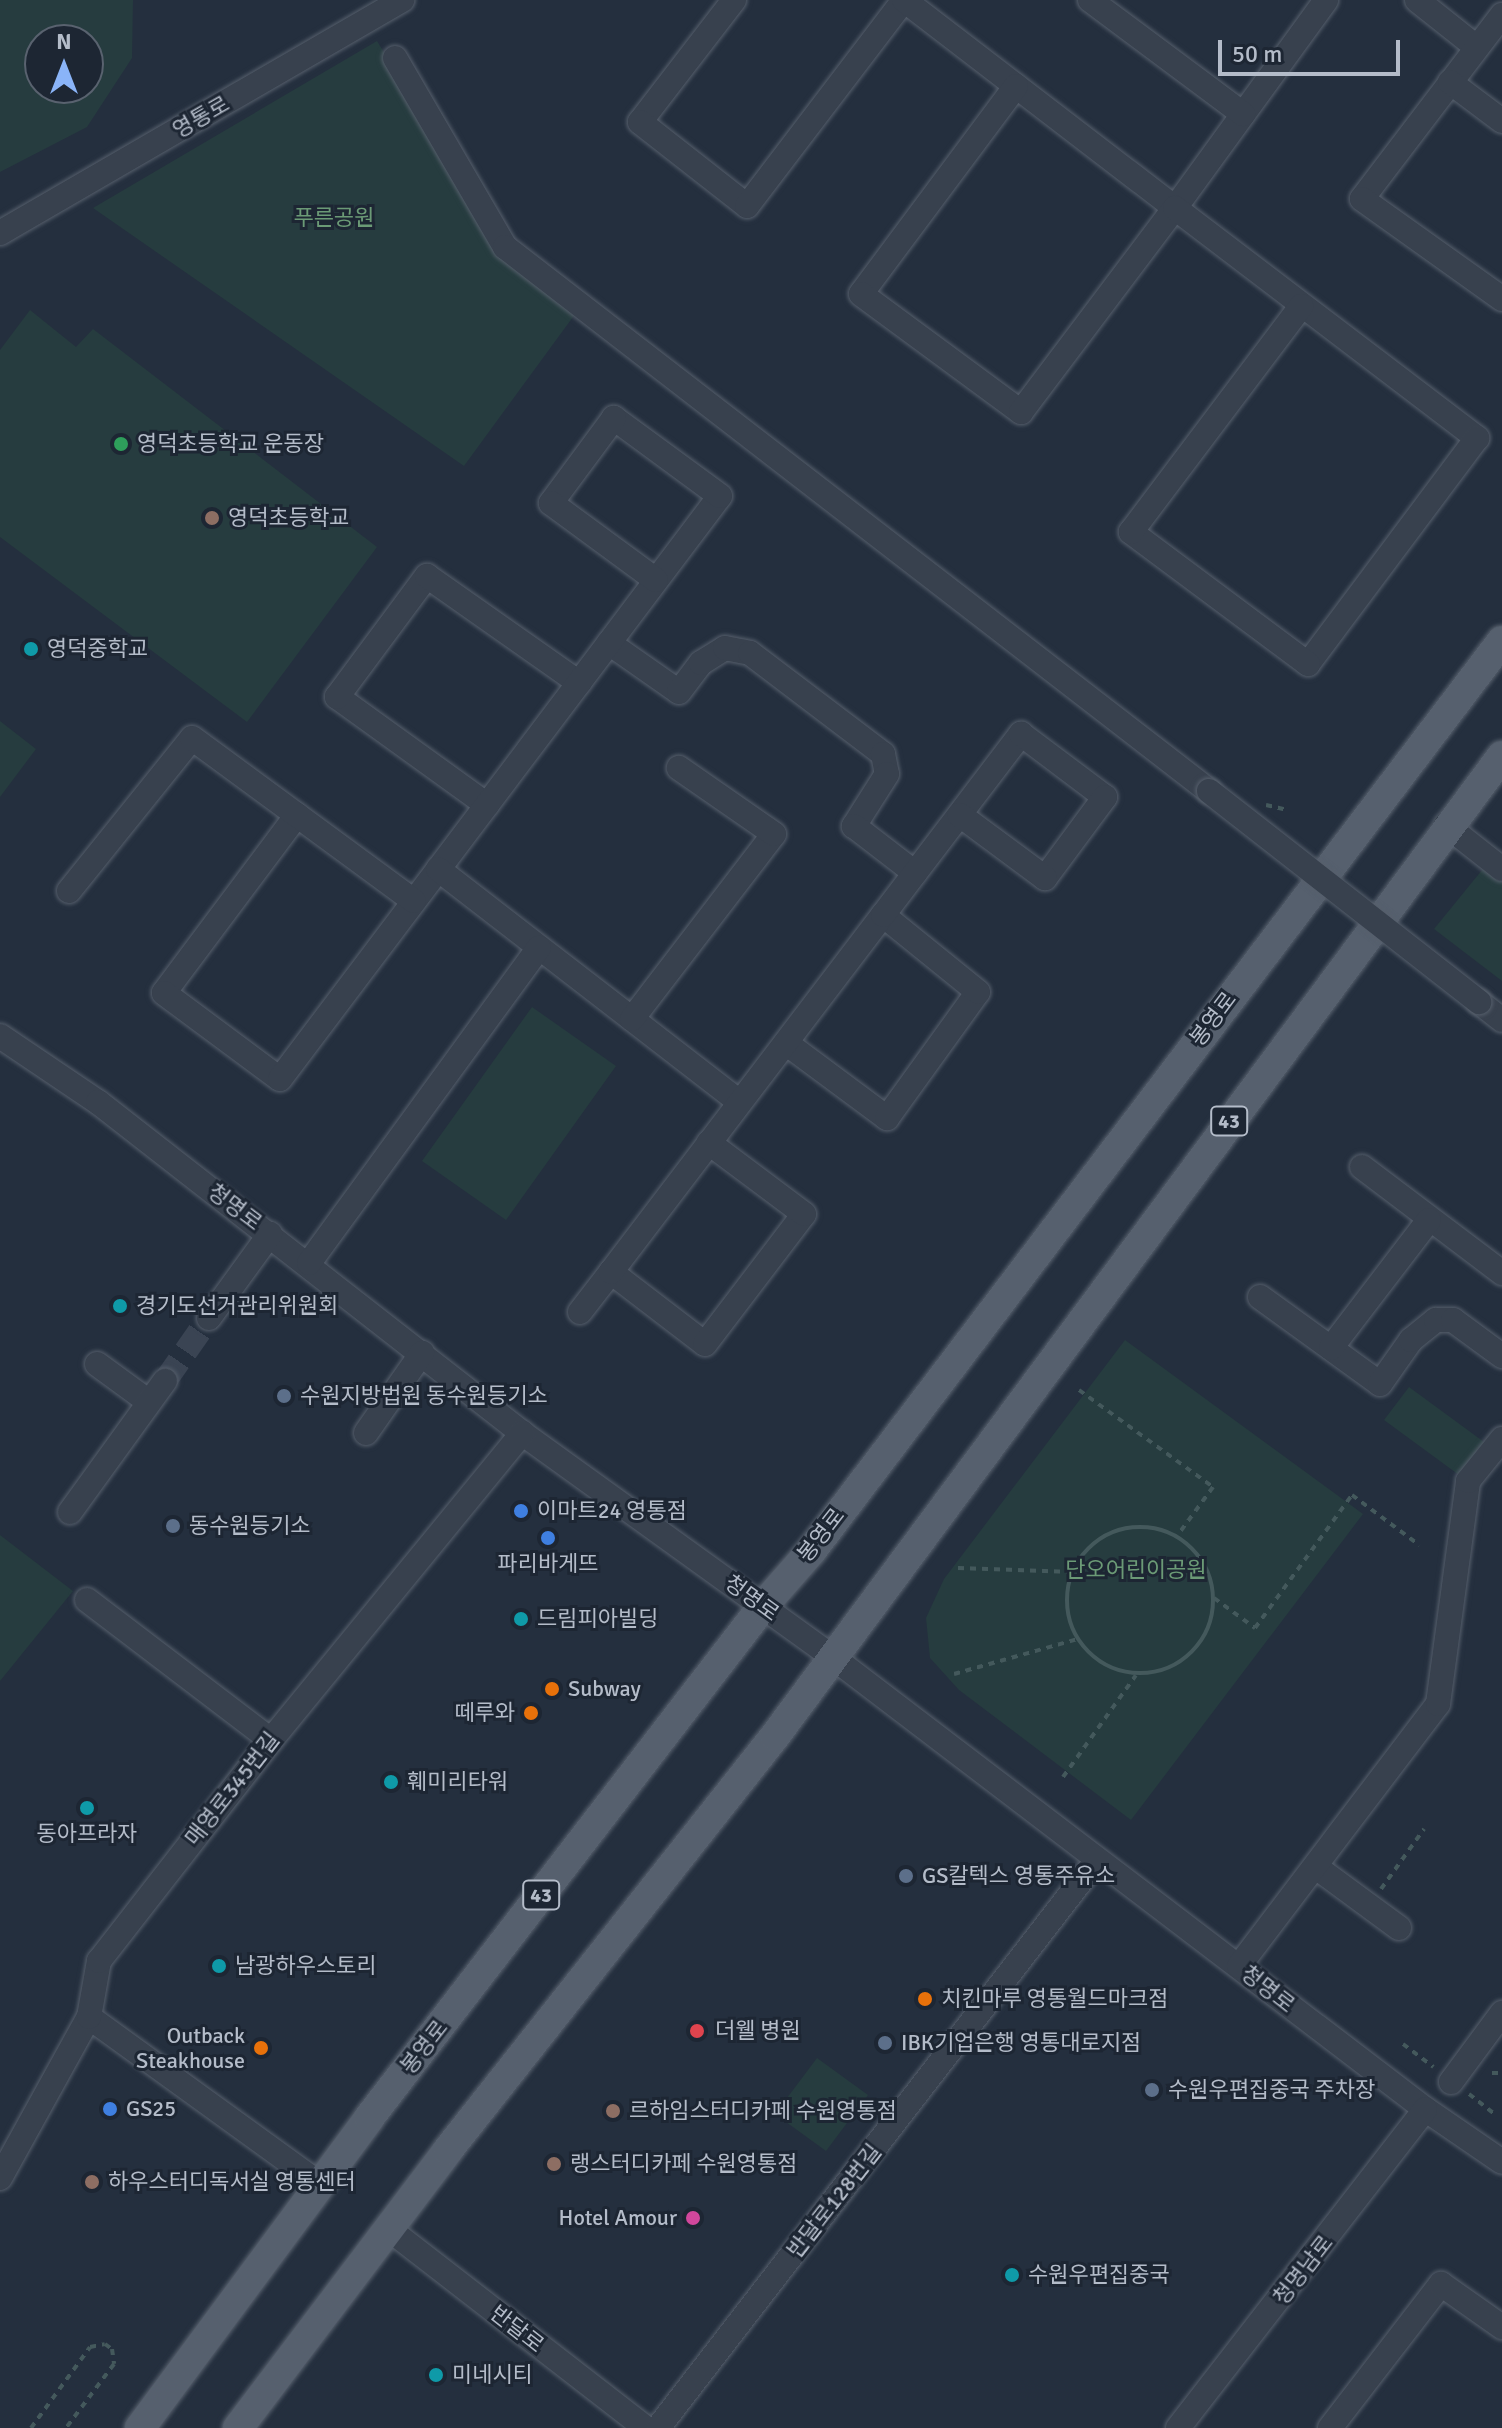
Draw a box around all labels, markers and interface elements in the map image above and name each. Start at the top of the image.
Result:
north arrow [24,24,104,104]
scale bar [1222,24,1404,74]
text: N [56,28,72,55]
text: 50 m [1232,39,1282,69]
street label: 영통로 [168,90,234,144]
park label: 푸른공원 [294,205,374,231]
place label: 영덕초등학교 운동장 [137,431,324,457]
marker: 영덕초등학교 운동장 [112,435,130,453]
place label: 영덕초등학교 [228,505,349,531]
marker: 영덕초등학교 [203,509,221,527]
place label: 영덕중학교 [47,636,148,662]
marker: 영덕중학교 [22,640,40,658]
street label: 봉영로 [1184,987,1242,1051]
road number: 43 [1209,1105,1249,1137]
street label: 청명로 [203,1178,267,1236]
place label: 경기도선거관리위원회 [136,1293,338,1319]
marker: 경기도선거관리위원회 [111,1297,129,1315]
place label: 수원지방법원 동수원등기소 [300,1383,548,1409]
marker: 수원지방법원 동수원등기소 [275,1387,293,1405]
place label: 이마트24 영통점 [537,1498,687,1524]
marker: 이마트24 영통점 [512,1502,530,1520]
street label: 봉영로 [792,1503,850,1567]
place label: 동수원등기소 [189,1513,310,1539]
marker: 동수원등기소 [164,1517,182,1535]
marker: 파리바게뜨 [539,1529,557,1547]
place label: 파리바게뜨 [497,1551,599,1577]
park label: 단오어린이공원 [1065,1557,1207,1583]
street label: 청명로 [720,1569,784,1627]
place label: 드림피아빌딩 [537,1606,658,1632]
marker: 드림피아빌딩 [512,1610,530,1628]
place label: Subway [568,1676,641,1702]
marker: Subway [543,1680,561,1698]
place label: 떼루와 [454,1700,515,1726]
marker: 떼루와 [522,1704,540,1722]
street label: 매영로345번길 [179,1727,285,1851]
place label: 훼미리타워 [407,1769,508,1795]
marker: 훼미리타워 [382,1773,400,1791]
marker: 동아프라자 [78,1799,96,1817]
place label: 동아프라자 [36,1821,138,1847]
place label: GS칼텍스 영통주유소 [922,1863,1115,1889]
marker: GS칼텍스 영통주유소 [897,1867,915,1885]
road number: 43 [521,1879,561,1911]
place label: 남광하우스토리 [235,1953,377,1979]
marker: 남광하우스토리 [210,1957,228,1975]
street label: 청명로 [1236,1960,1300,2018]
place label: 치킨마루 영통월드마크점 [941,1986,1168,2012]
marker: 치킨마루 영통월드마크점 [916,1990,934,2008]
street label: 봉영로 [395,2015,453,2079]
place label: 더웰 병원 [715,2018,801,2044]
marker: 더웰 병원 [686,2020,708,2042]
place label: Outback Steakhouse [136,2022,245,2074]
place label: IBK기업은행 영통대로지점 [901,2030,1141,2056]
marker: IBK기업은행 영통대로지점 [876,2034,894,2052]
marker: Outback Steakhouse [252,2039,270,2057]
place label: 수원우편집중국 주차장 [1168,2077,1375,2103]
marker: 수원우편집중국 주차장 [1143,2081,1161,2099]
place label: GS25 [126,2096,176,2122]
place label: 르하임스터디카페 수원영통점 [629,2098,897,2124]
marker: GS25 [101,2100,119,2118]
marker: 르하임스터디카페 수원영통점 [604,2102,622,2120]
street label: 반달로128번길 [781,2139,887,2263]
place label: 랭스터디카페 수원영통점 [570,2151,797,2177]
marker: 랭스터디카페 수원영통점 [545,2155,563,2173]
place label: 하우스터디독서실 영통센터 [108,2169,356,2195]
marker: 하우스터디독서실 영통센터 [83,2173,101,2191]
place label: Hotel Amour [559,2205,677,2231]
marker: Hotel Amour [684,2209,702,2227]
street label: 청명남로 [1268,2230,1338,2310]
place label: 수원우편집중국 [1028,2262,1170,2288]
marker: 수원우편집중국 [1003,2266,1021,2284]
street label: 반달로 [485,2300,549,2358]
place label: 미네시티 [452,2362,533,2388]
marker: 미네시티 [427,2366,445,2384]

